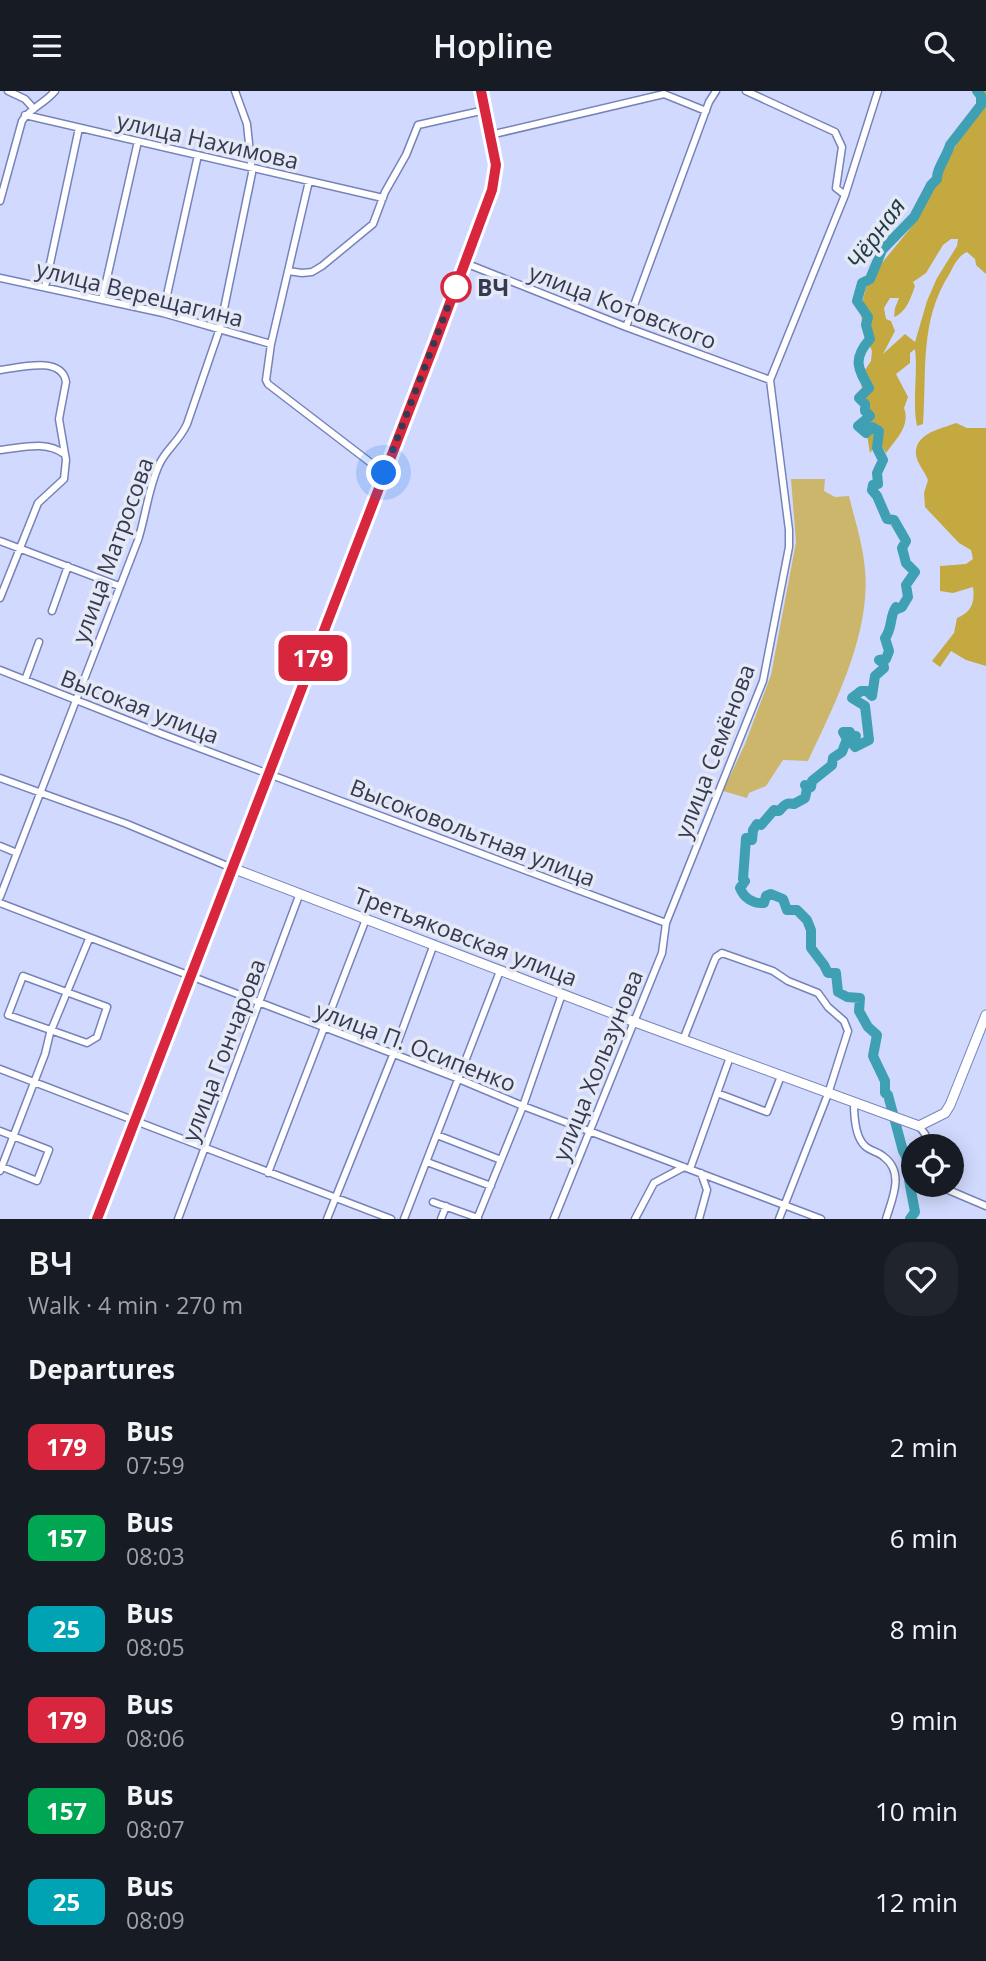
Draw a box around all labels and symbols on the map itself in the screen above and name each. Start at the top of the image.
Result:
street label: улица Нахимова [114,104,302,176]
water label: Чёрная [838,190,912,276]
street label: улица Верещагина [33,252,247,334]
street label: улица Котовского [525,255,721,357]
place label: ВЧ [477,271,509,303]
marker: ВЧ [441,272,471,302]
street label: улица Матросова [64,453,160,647]
your location [366,455,401,490]
line badge: 179 [273,635,353,681]
street label: улица Семёнова [666,659,762,843]
street label: Высокая улица [56,661,224,751]
street label: Высоковольтная улица [346,770,600,894]
street label: Третьяковская улица [350,879,582,993]
street label: улица Гончарова [173,954,273,1146]
street label: улица Хользунова [544,965,650,1165]
street label: улица П. Осипенко [311,993,521,1099]

